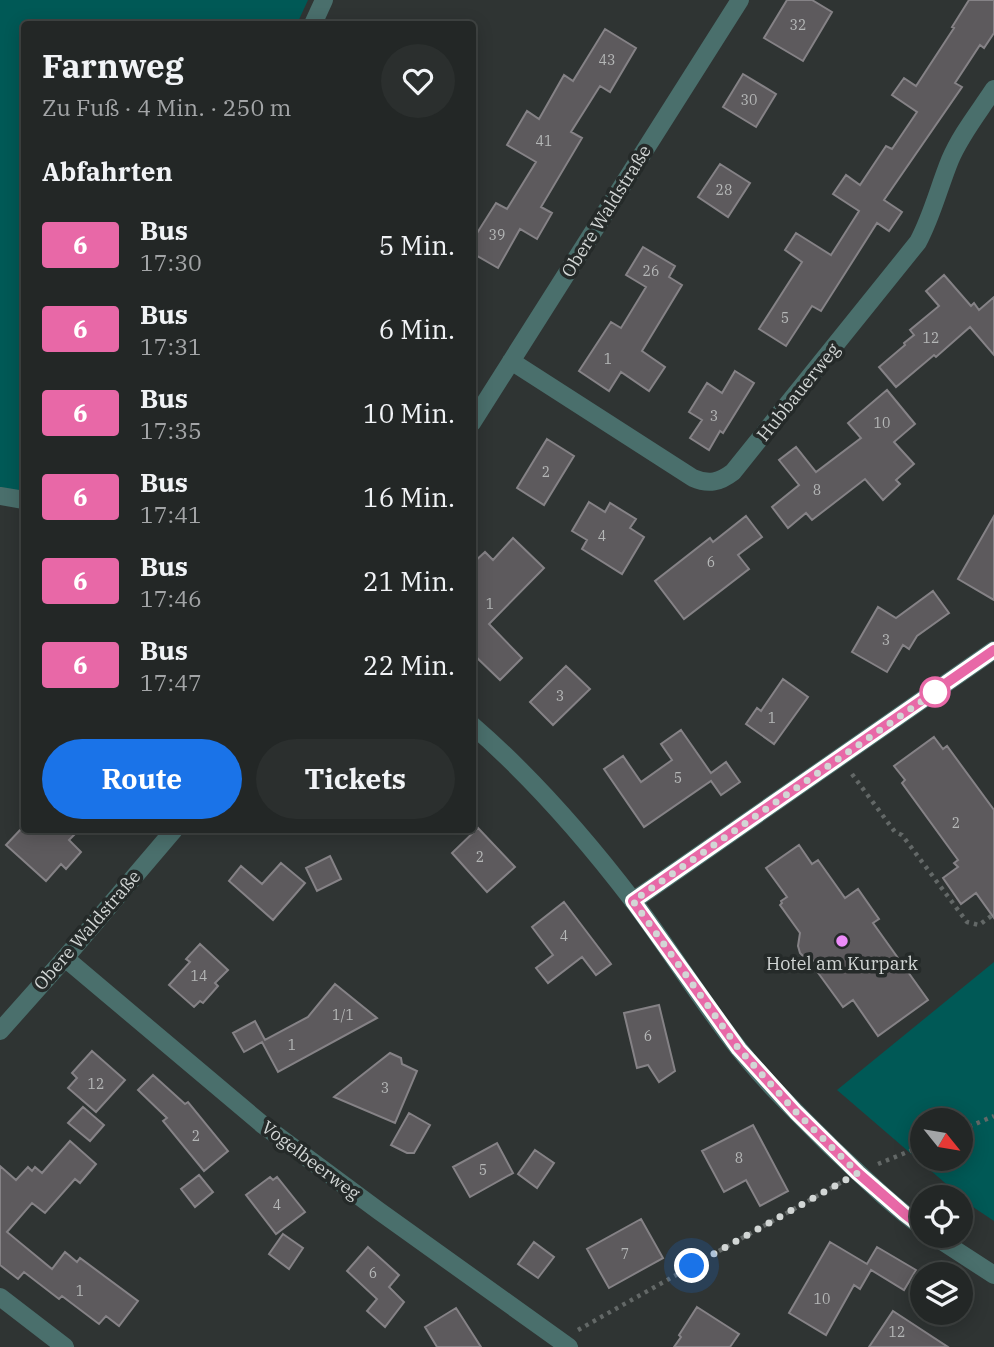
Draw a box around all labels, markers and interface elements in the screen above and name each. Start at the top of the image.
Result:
house number: 32 [790,16,806,34]
text: Farnweg [42,44,184,87]
button: heart [381,44,455,118]
house number: 43 [599,51,615,69]
house number: 30 [741,91,757,109]
text: Zu Fuß · 4 Min. · 250 m [42,92,291,122]
house number: 41 [536,132,552,150]
street label: Obere Waldstraße [556,141,656,281]
text: Abfahrten [42,154,173,188]
house number: 28 [716,181,732,199]
text: Bus [140,213,188,247]
house number: 39 [489,226,505,244]
text: 5 Min. [379,228,455,262]
text: 6 [73,229,88,261]
text: 17:30 [140,247,202,277]
house number: 26 [643,262,659,280]
text: Bus [140,297,188,331]
house number: 5 [781,309,789,327]
text: 6 Min. [379,312,455,346]
text: 6 [73,313,88,345]
house number: 12 [923,329,939,347]
text: 17:31 [140,331,202,361]
street label: Hubbauerweg [752,338,845,446]
house number: 1 [604,350,612,368]
text: Bus [140,381,188,415]
text: 10 Min. [363,396,455,430]
text: 6 [73,397,88,429]
house number: 3 [710,407,718,425]
house number: 10 [874,414,890,432]
text: 17:35 [140,415,202,445]
house number: 2 [542,463,550,481]
text: Bus [140,465,188,499]
text: 16 Min. [363,480,455,514]
text: 6 [73,481,88,513]
house number: 8 [813,481,821,499]
text: 17:41 [140,499,202,529]
house number: 4 [598,527,606,545]
text: Bus [140,549,188,583]
house number: 6 [707,553,715,571]
text: 21 Min. [363,564,455,598]
text: 6 [73,565,88,597]
text: 17:46 [140,583,202,613]
house number: 1 [486,595,494,613]
house number: 3 [882,631,890,649]
text: Bus [140,633,188,667]
text: 22 Min. [363,648,455,682]
text: 6 [73,649,88,681]
text: 17:47 [140,667,202,697]
unlabelled marker [920,677,950,707]
house number: 3 [556,687,564,705]
house number: 1 [768,709,776,727]
button: Route [42,739,242,819]
button: Tickets [256,739,455,819]
house number: 5 [674,769,682,787]
house number: 2 [952,814,960,832]
house number: 2 [476,848,484,866]
street label: Obere Waldstraße [29,865,145,995]
house number: 4 [560,927,568,945]
marker: Hotel am Kurpark [834,933,850,949]
place label: Hotel am Kurpark [766,952,918,975]
house number: 14 [191,967,207,985]
house number: 1/1 [332,1006,354,1024]
house number: 6 [644,1027,652,1045]
house number: 1 [288,1036,296,1054]
house number: 12 [88,1075,104,1093]
house number: 3 [381,1079,389,1097]
north arrow [910,1108,973,1171]
map controls [910,1108,973,1325]
street label: Vogelbeerweg [257,1115,365,1205]
house number: 2 [192,1127,200,1145]
house number: 8 [735,1149,743,1167]
house number: 5 [479,1161,487,1179]
button: locate [910,1185,973,1248]
house number: 4 [273,1196,281,1214]
house number: 7 [621,1245,629,1263]
your location [674,1248,709,1283]
button: layers [910,1262,973,1325]
house number: 6 [369,1264,377,1282]
house number: 1 [76,1282,84,1300]
house number: 10 [814,1290,830,1308]
house number: 12 [889,1323,905,1341]

